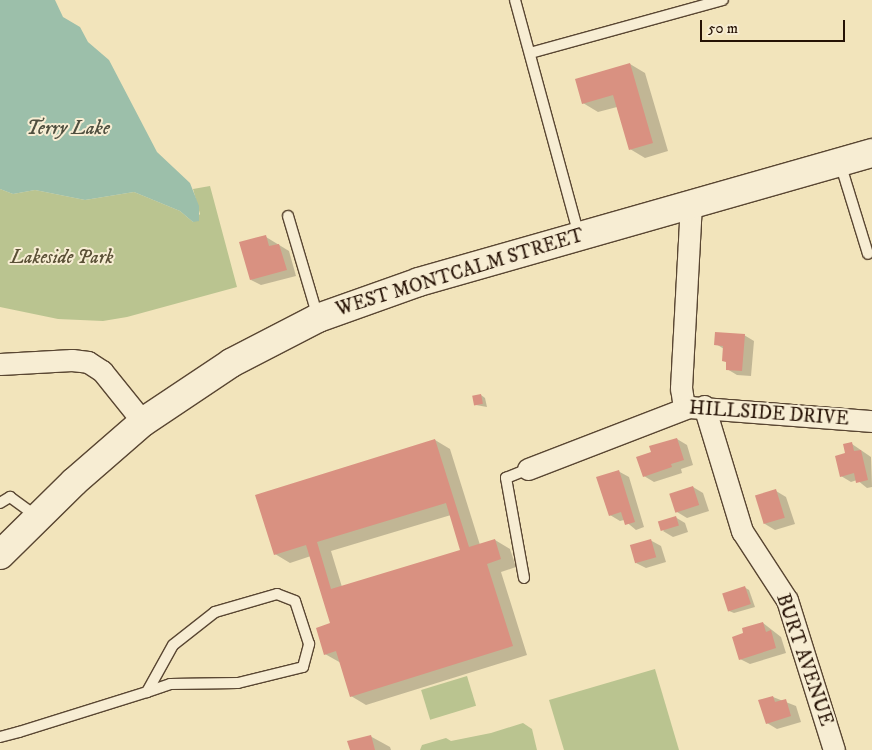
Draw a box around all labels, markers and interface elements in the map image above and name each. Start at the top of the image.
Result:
scale bar [702,10,847,42]
text: 50 m [708,19,738,38]
water label: Terry Lake [26,116,110,140]
street label: WEST MONTCALM STREET [333,224,587,322]
park label: Lakeside Park [11,247,113,269]
street label: HILLSIDE DRIVE [688,397,850,431]
street label: BURT AVENUE [771,591,837,729]

